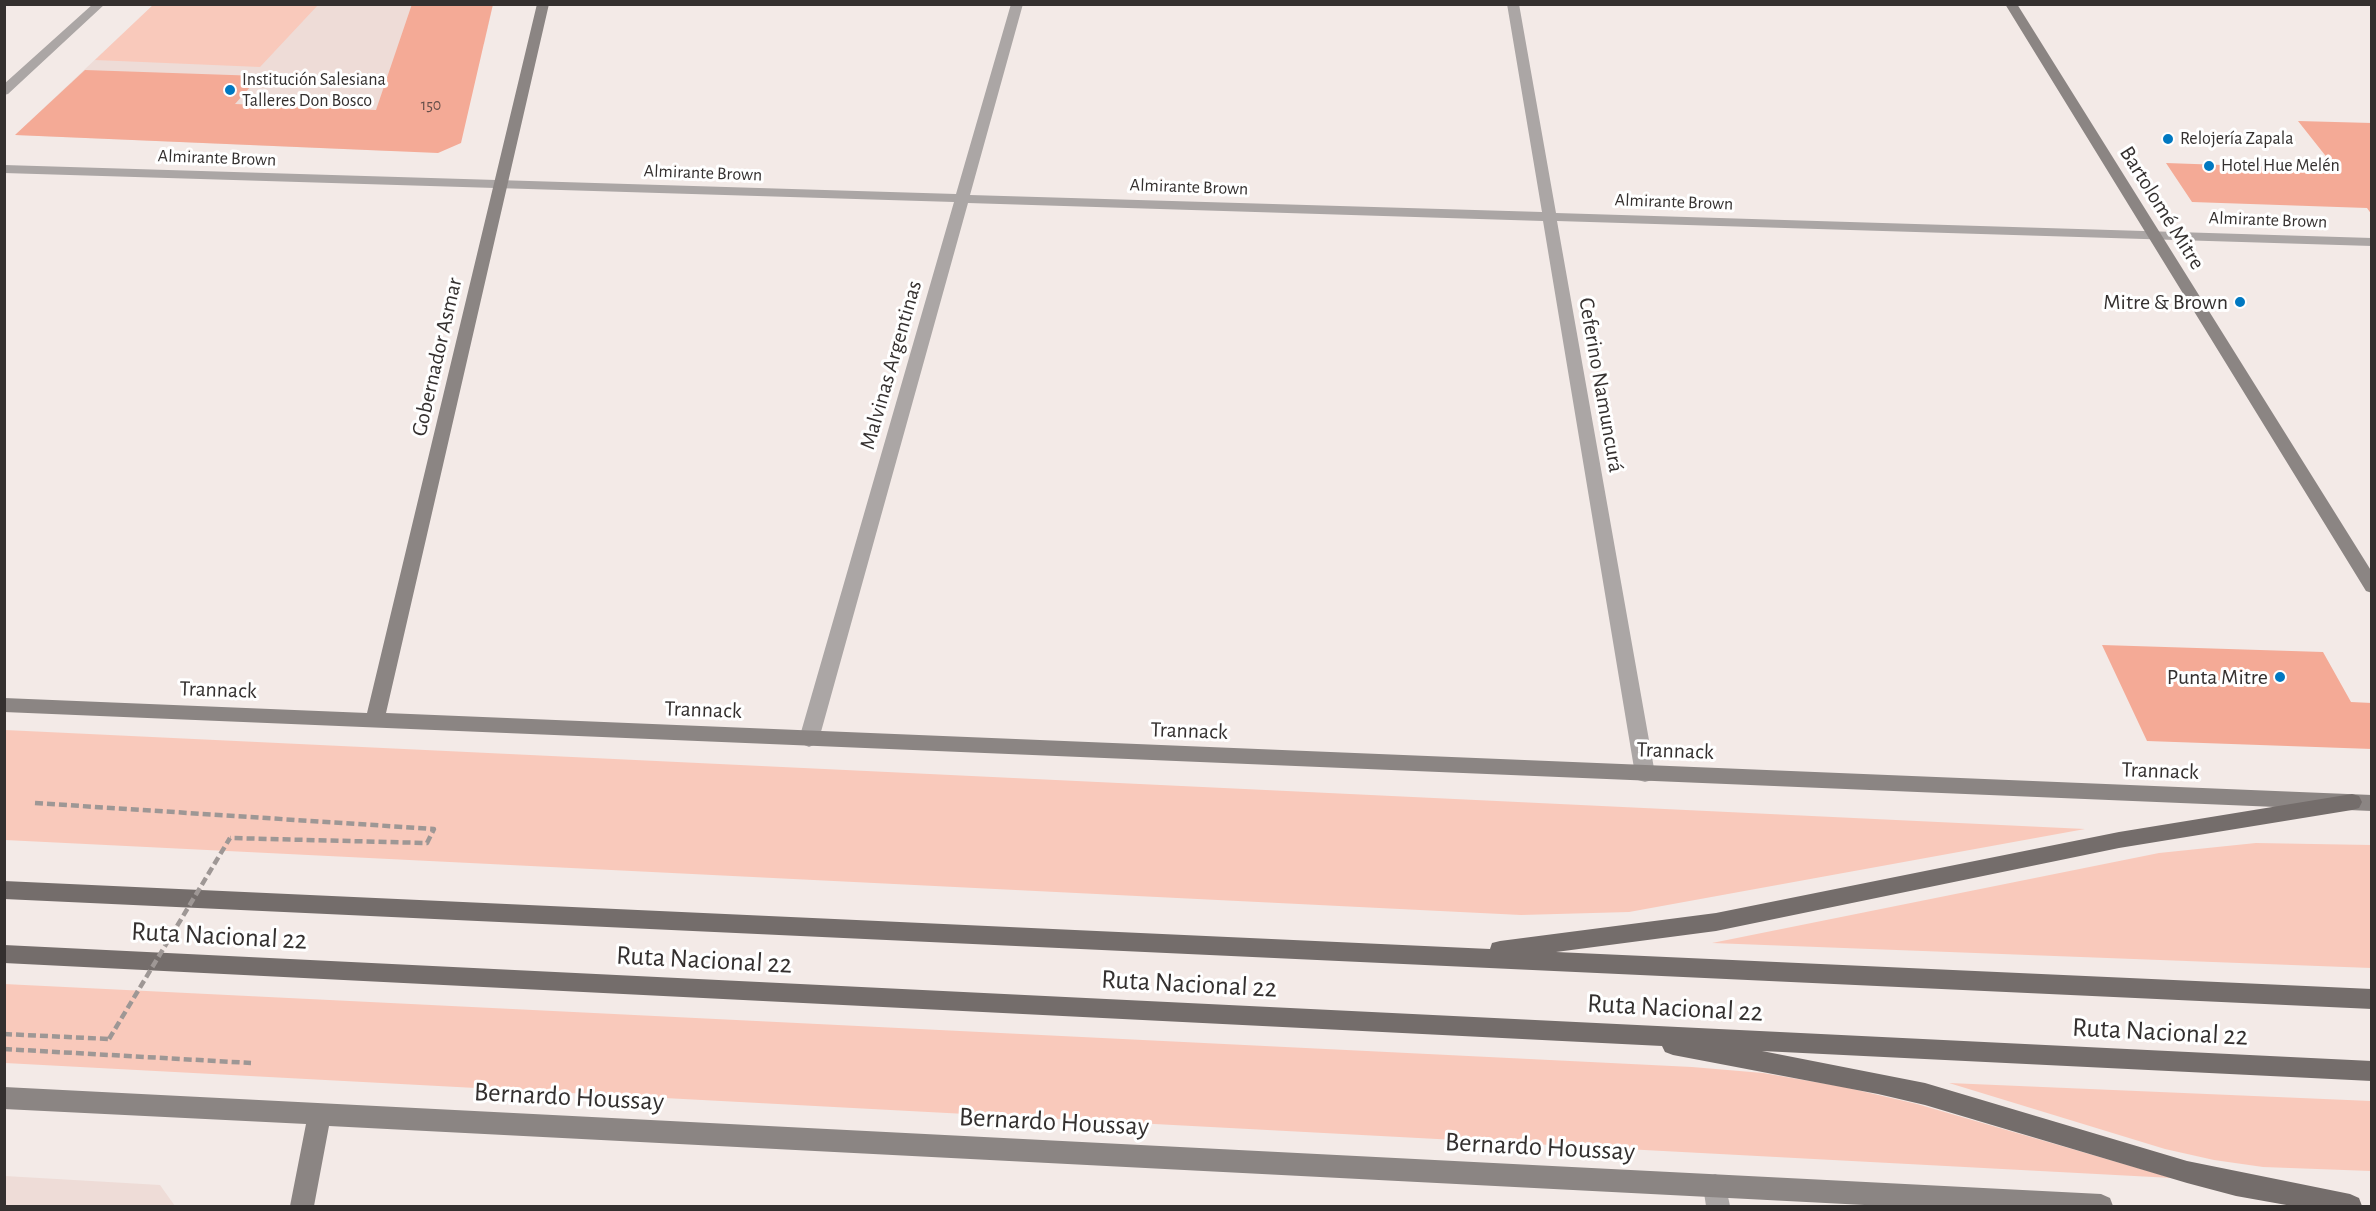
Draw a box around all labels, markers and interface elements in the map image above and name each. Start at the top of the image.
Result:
place label: Institución Salesiana Talleres Don Bosco [242,69,386,112]
marker: Institución Salesiana Talleres Don Bosco [223,83,237,97]
house number: 150 [421,95,441,115]
place label: Relojería Zapala [2180,128,2294,150]
marker: Relojería Zapala [2161,132,2175,146]
street label: Bartolomé Mitre [2114,141,2210,275]
street label: Almirante Brown [157,145,277,171]
place label: Hotel Hue Melén [2221,155,2340,177]
marker: Hotel Hue Melén [2202,159,2216,173]
street label: Almirante Brown [643,160,763,186]
street label: Almirante Brown [1129,174,1249,200]
street label: Almirante Brown [1614,189,1734,215]
street label: Almirante Brown [2208,207,2328,233]
street label: Gobernador Asmar [406,275,468,439]
street label: Malvinas Argentinas [854,278,928,452]
place label: Mitre & Brown [2103,289,2228,315]
marker: Mitre & Brown [2233,295,2247,309]
street label: Ceferino Namuncurá [1573,296,1629,474]
place label: Punta Mitre [2167,664,2268,690]
marker: Punta Mitre [2273,670,2287,684]
street label: Trannack [179,675,257,705]
street label: Trannack [664,695,742,725]
street label: Trannack [1150,716,1228,746]
street label: Trannack [1636,736,1714,766]
street label: Trannack [2121,756,2199,786]
street label: Ruta Nacional 22 [130,915,308,957]
street label: Ruta Nacional 22 [615,939,793,981]
street label: Ruta Nacional 22 [1100,963,1278,1005]
street label: Ruta Nacional 22 [1586,987,1764,1029]
street label: Ruta Nacional 22 [2071,1011,2249,1053]
street label: Bernardo Houssay [473,1076,665,1118]
street label: Bernardo Houssay [958,1101,1150,1143]
street label: Bernardo Houssay [1444,1126,1636,1168]

